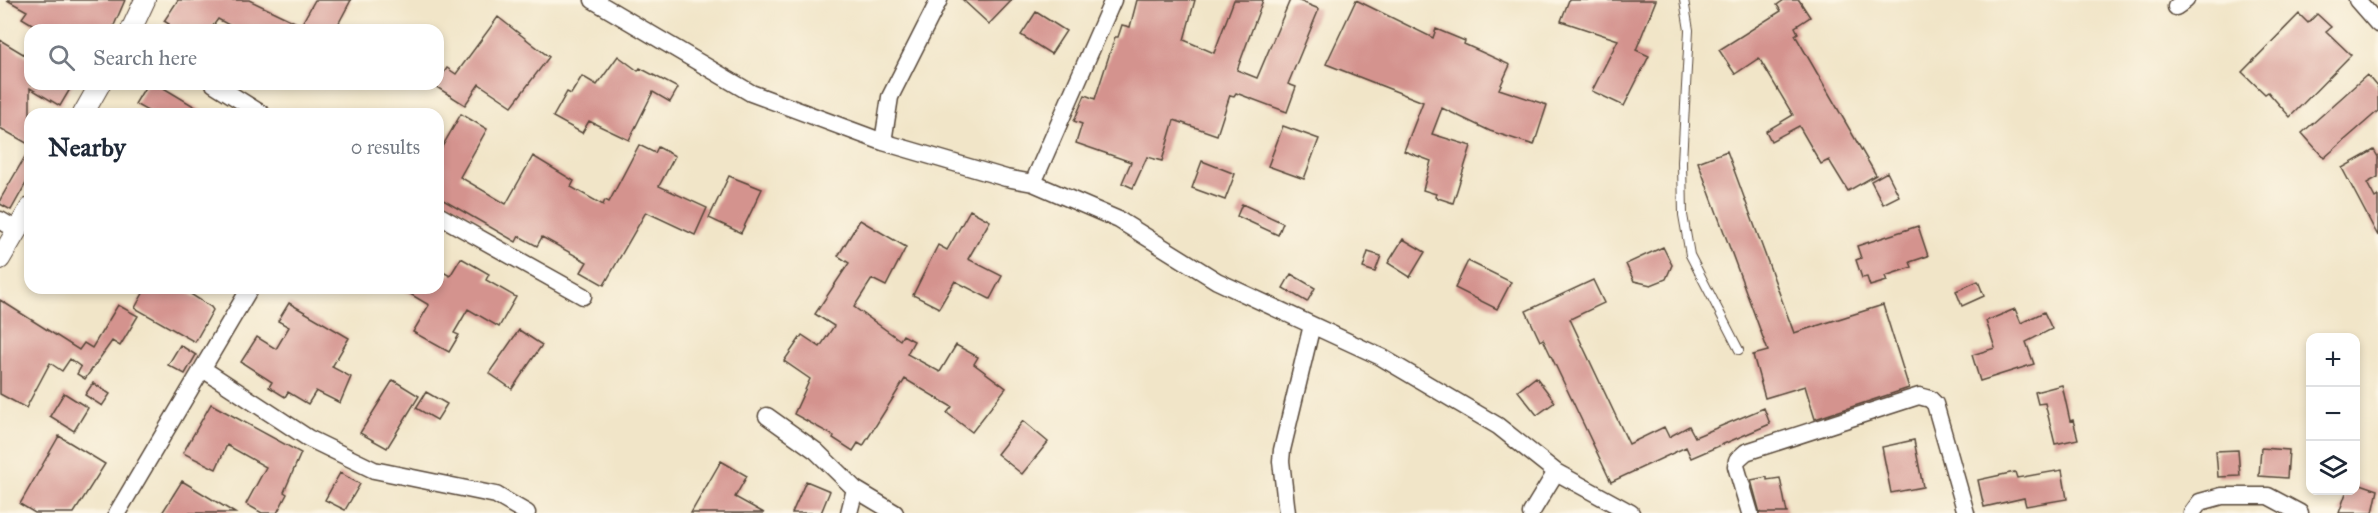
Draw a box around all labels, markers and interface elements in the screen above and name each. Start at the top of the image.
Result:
search box [24,24,444,90]
icon: search [45,41,78,74]
text: Search here [93,44,197,71]
text: Nearby [48,131,126,163]
text: 0 results [351,135,420,159]
map controls [2306,333,2360,495]
button: + [2306,333,2360,387]
button: − [2306,387,2360,441]
button: layers [2306,441,2360,495]

